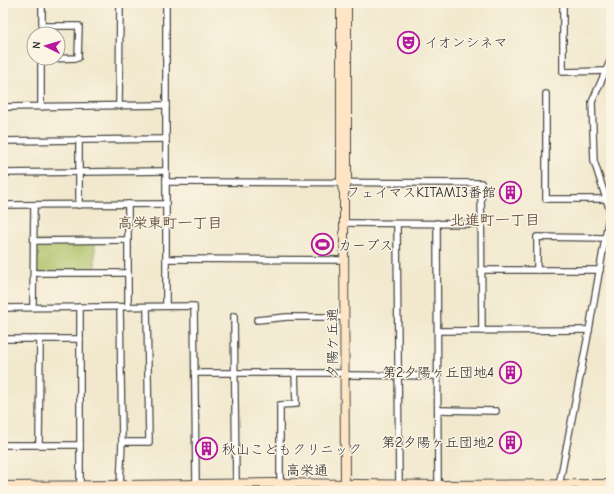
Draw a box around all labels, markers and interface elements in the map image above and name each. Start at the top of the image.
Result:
north arrow [26,26,66,66]
theatre icon: イオンシネマ [395,29,421,55]
place label: イオンシネマ [424,34,507,51]
text: N [30,41,43,49]
building icon: フェイマスKITAMI3番館 [498,179,524,205]
place label: フェイマスKITAMI3番館 [346,184,496,201]
district label: 北進町一丁目 [450,211,540,229]
district label: 高栄東町一丁目 [117,214,223,232]
sports icon: カーブス [310,232,336,258]
place label: カーブス [338,237,393,254]
street label: 夕陽ケ丘通 [324,308,341,378]
building icon: 第2夕陽ヶ丘団地4 [497,359,523,385]
place label: 第2夕陽ヶ丘団地4 [382,364,494,381]
building icon: 第2夕陽ヶ丘団地2 [497,429,523,455]
place label: 第2夕陽ヶ丘団地2 [381,434,494,451]
building icon: 秋山こどもクリニック [193,436,219,462]
place label: 秋山こどもクリニック [222,441,362,458]
street label: 高栄通 [286,462,328,479]

